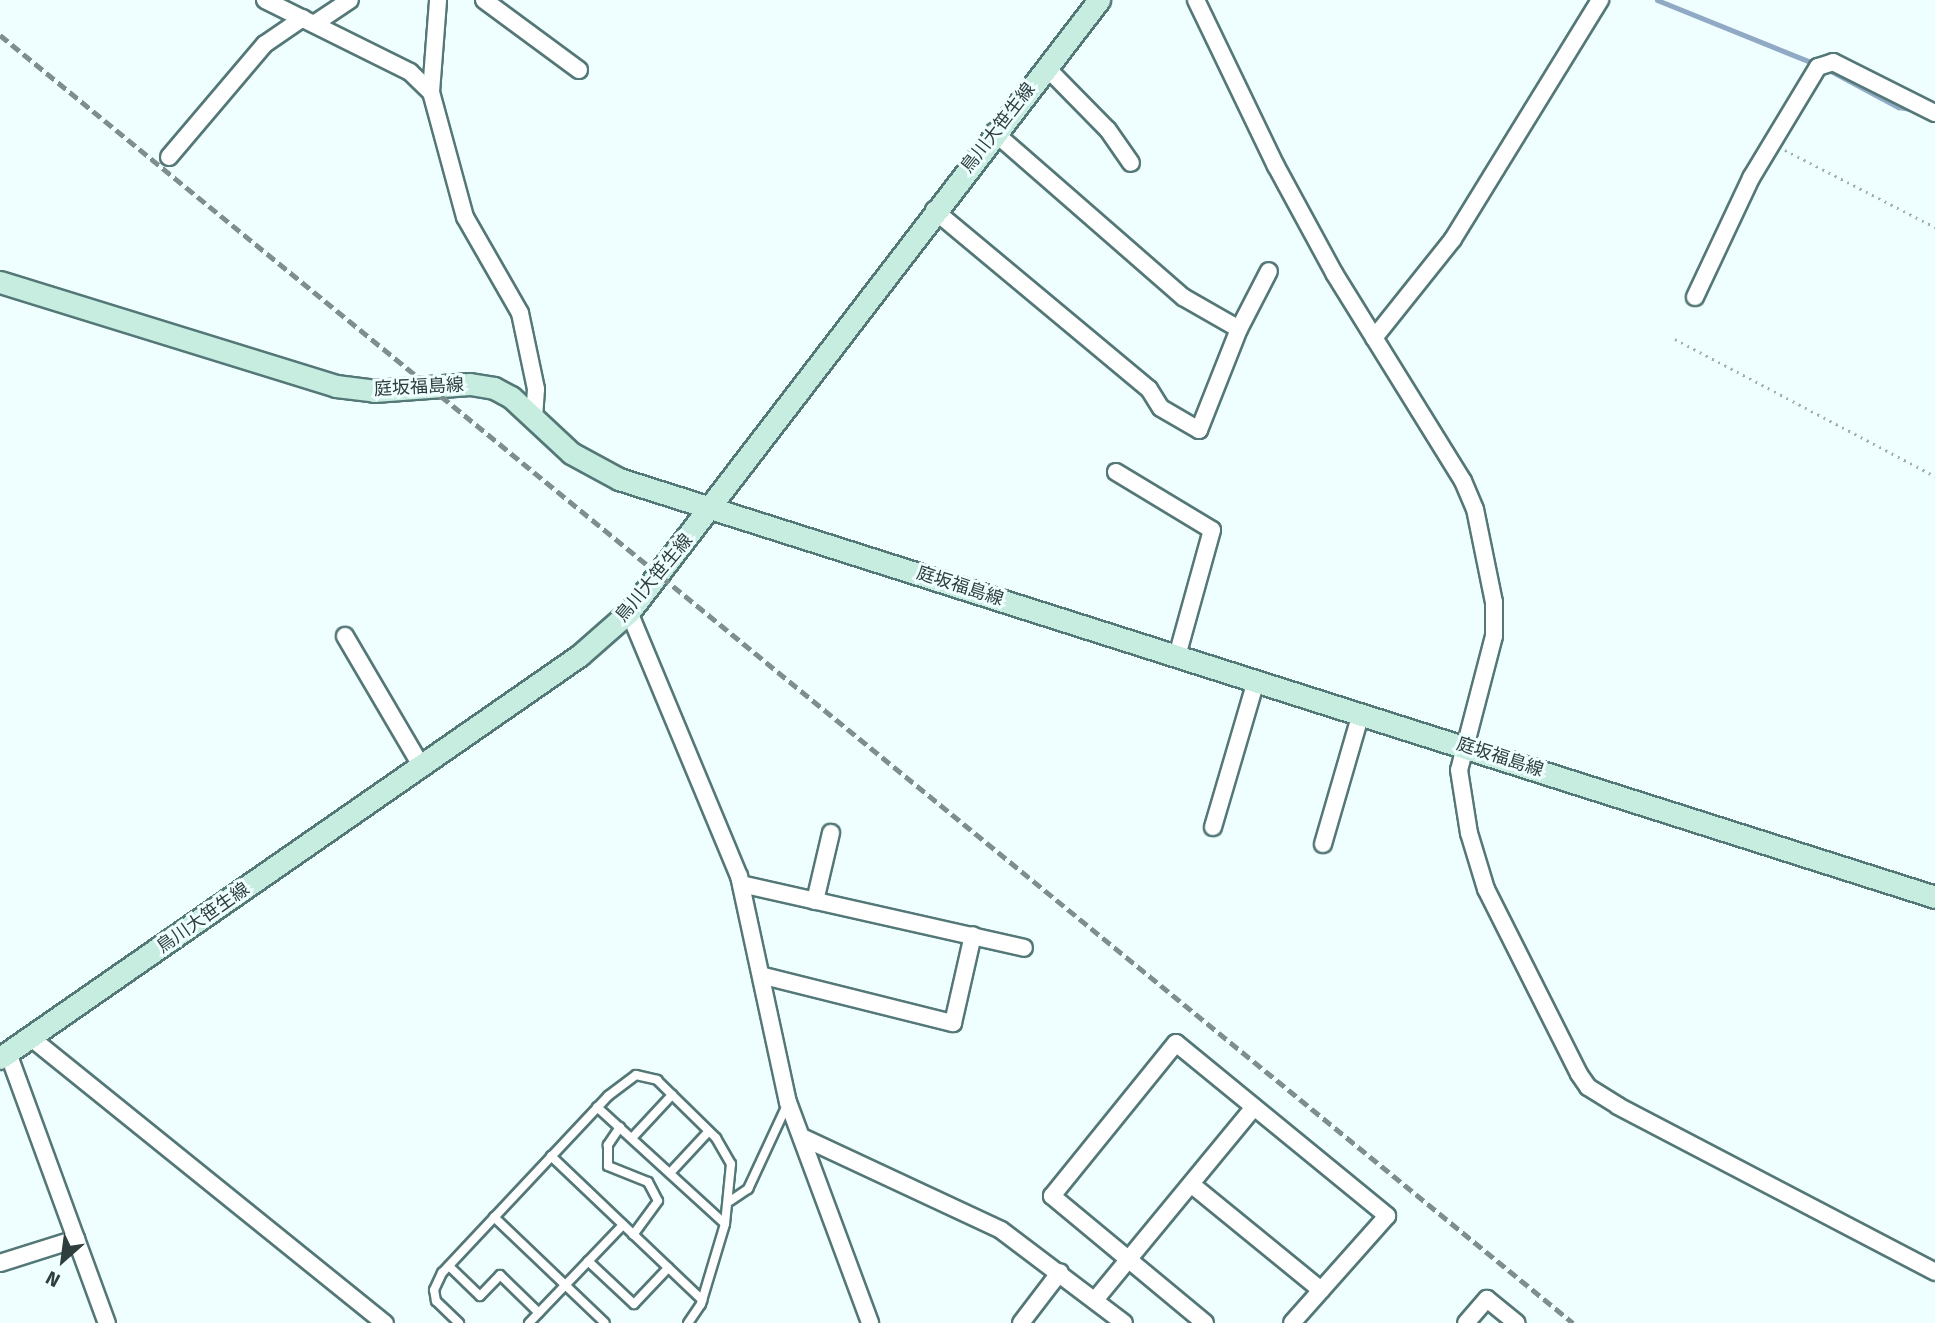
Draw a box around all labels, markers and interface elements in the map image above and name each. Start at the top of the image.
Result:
street label: 鳥川大笹生線 [956,79,1040,177]
street label: 庭坂福島線 [373,374,465,400]
street label: 鳥川大笹生線 [611,530,697,626]
street label: 庭坂福島線 [914,562,1006,610]
street label: 庭坂福島線 [1454,733,1546,781]
street label: 鳥川大笹生線 [153,878,253,958]
north arrow [28,1225,98,1295]
text: N [42,1266,64,1292]

